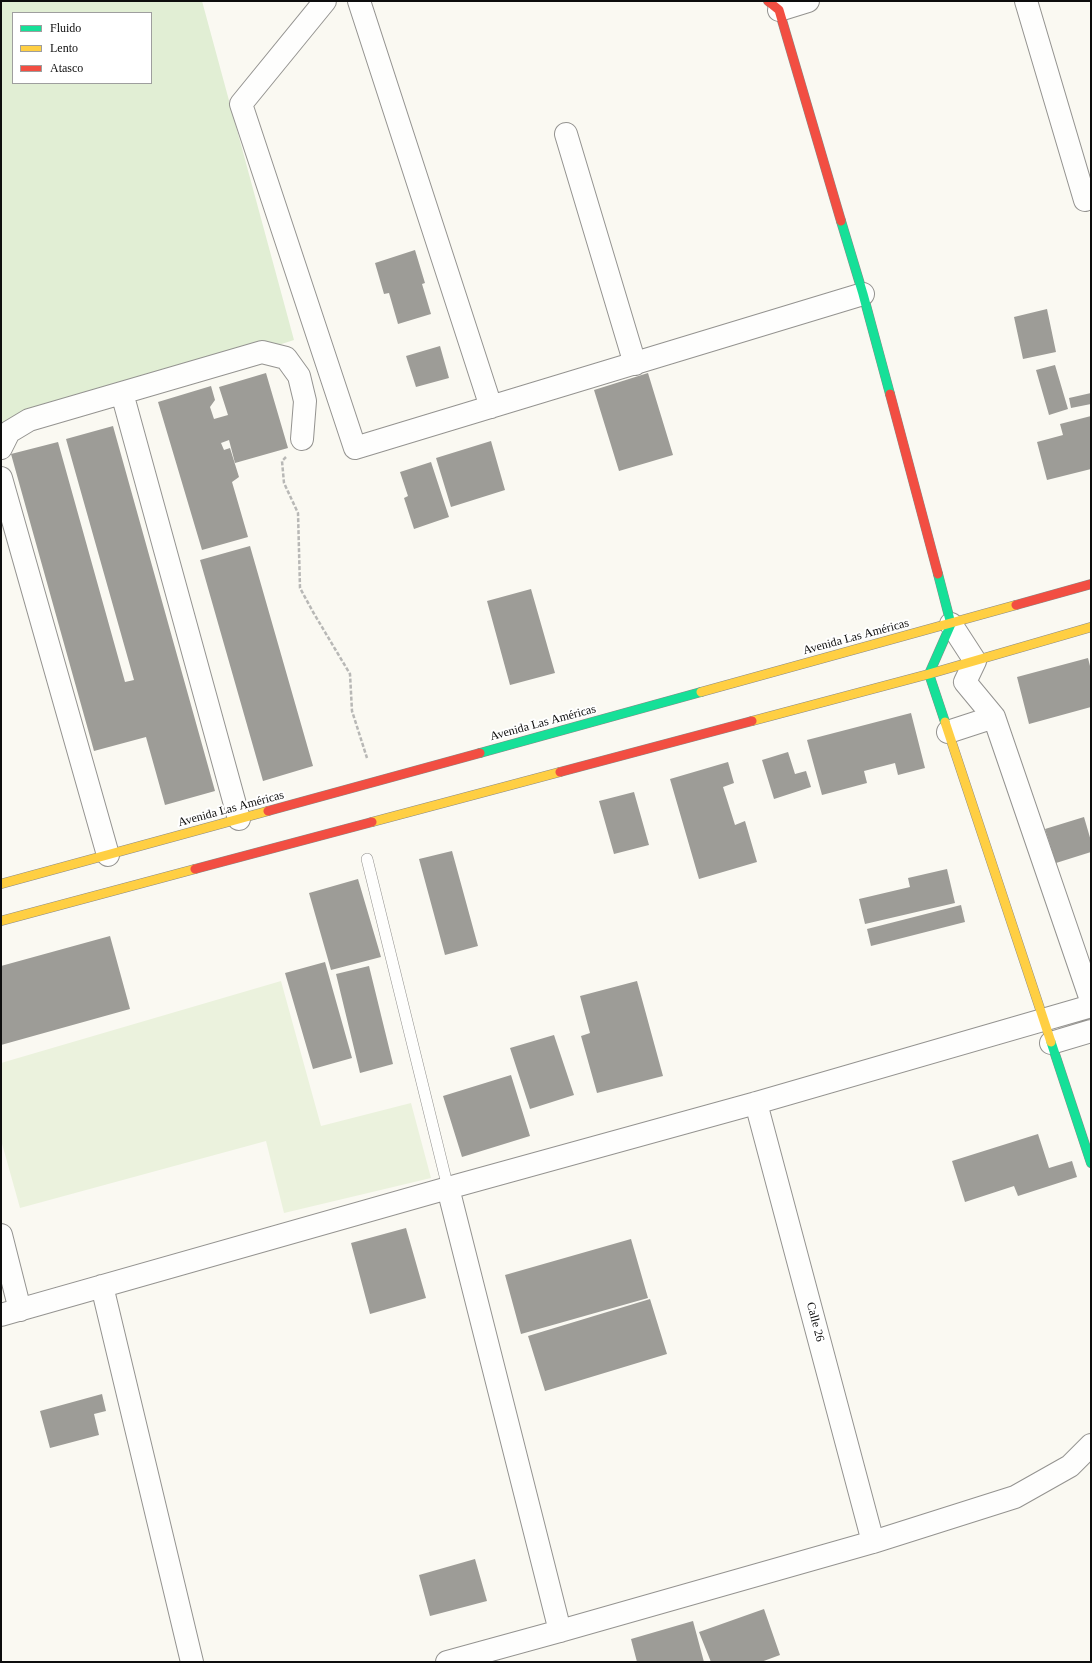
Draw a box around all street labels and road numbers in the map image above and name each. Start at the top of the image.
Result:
street label: Avenida Las Américas [801,616,911,658]
street label: Avenida Las Américas [488,702,598,744]
street label: Avenida Las Américas [176,788,286,830]
street label: Calle 26 [803,1301,827,1343]

